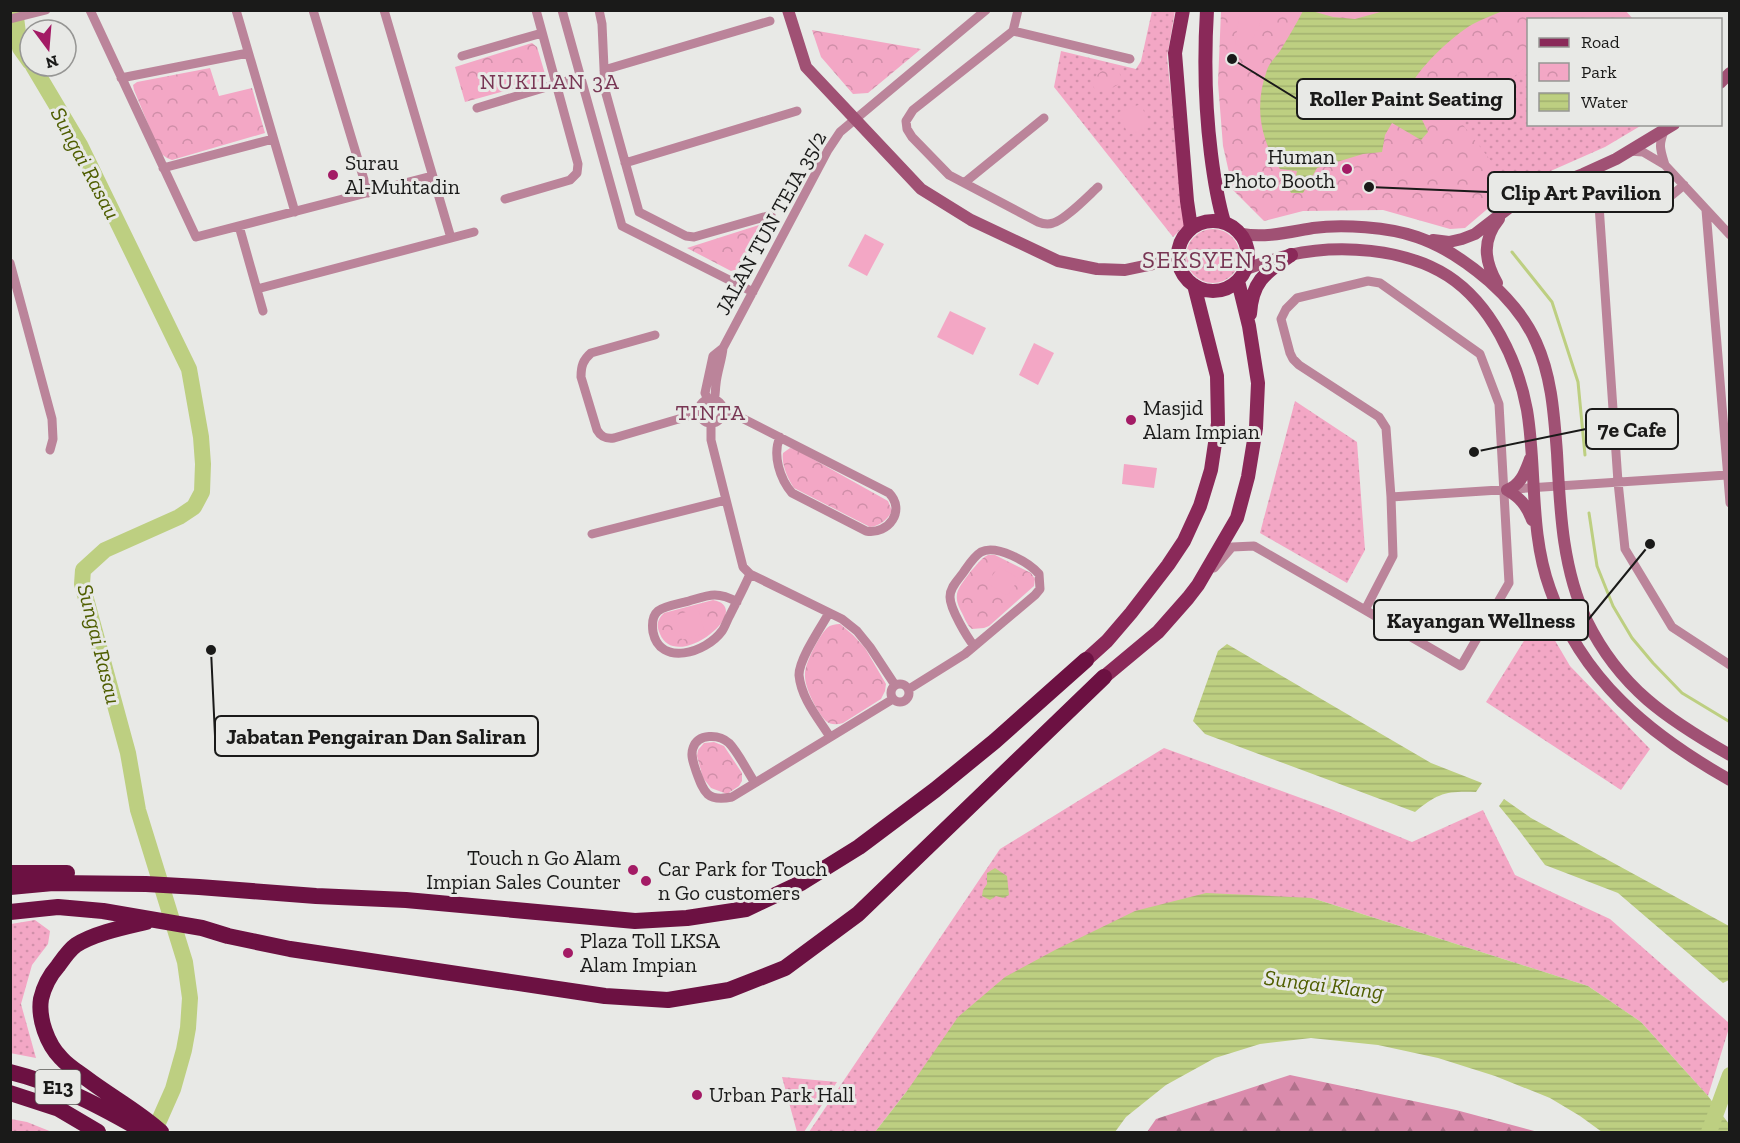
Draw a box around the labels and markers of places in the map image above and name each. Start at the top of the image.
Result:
callout: Roller Paint Seating [1297,79,1515,119]
place label: Human Photo Booth [1223,144,1335,193]
place label: Surau Al-Muhtadin [345,150,460,199]
marker: Human Photo Booth [1340,162,1354,176]
marker: Surau Al-Muhtadin [326,168,340,182]
callout: Clip Art Pavilion [1488,172,1673,212]
place label: Masjid Alam Impian [1143,395,1260,444]
callout: 7e Cafe [1586,409,1678,449]
marker: Masjid Alam Impian [1124,413,1138,427]
callout: Kayangan Wellness [1374,600,1588,640]
callout: Jabatan Pengairan Dan Saliran [215,716,538,756]
place label: Touch n Go Alam Impian Sales Counter [426,845,621,894]
place label: Car Park for Touch n Go customers [658,856,828,905]
marker: Touch n Go Alam Impian Sales Counter [626,863,640,877]
marker: Car Park for Touch n Go customers [639,874,653,888]
place label: Plaza Toll LKSA Alam Impian [580,928,720,977]
marker: Plaza Toll LKSA Alam Impian [561,946,575,960]
place label: Urban Park Hall [709,1082,854,1107]
marker: Urban Park Hall [690,1088,704,1102]

